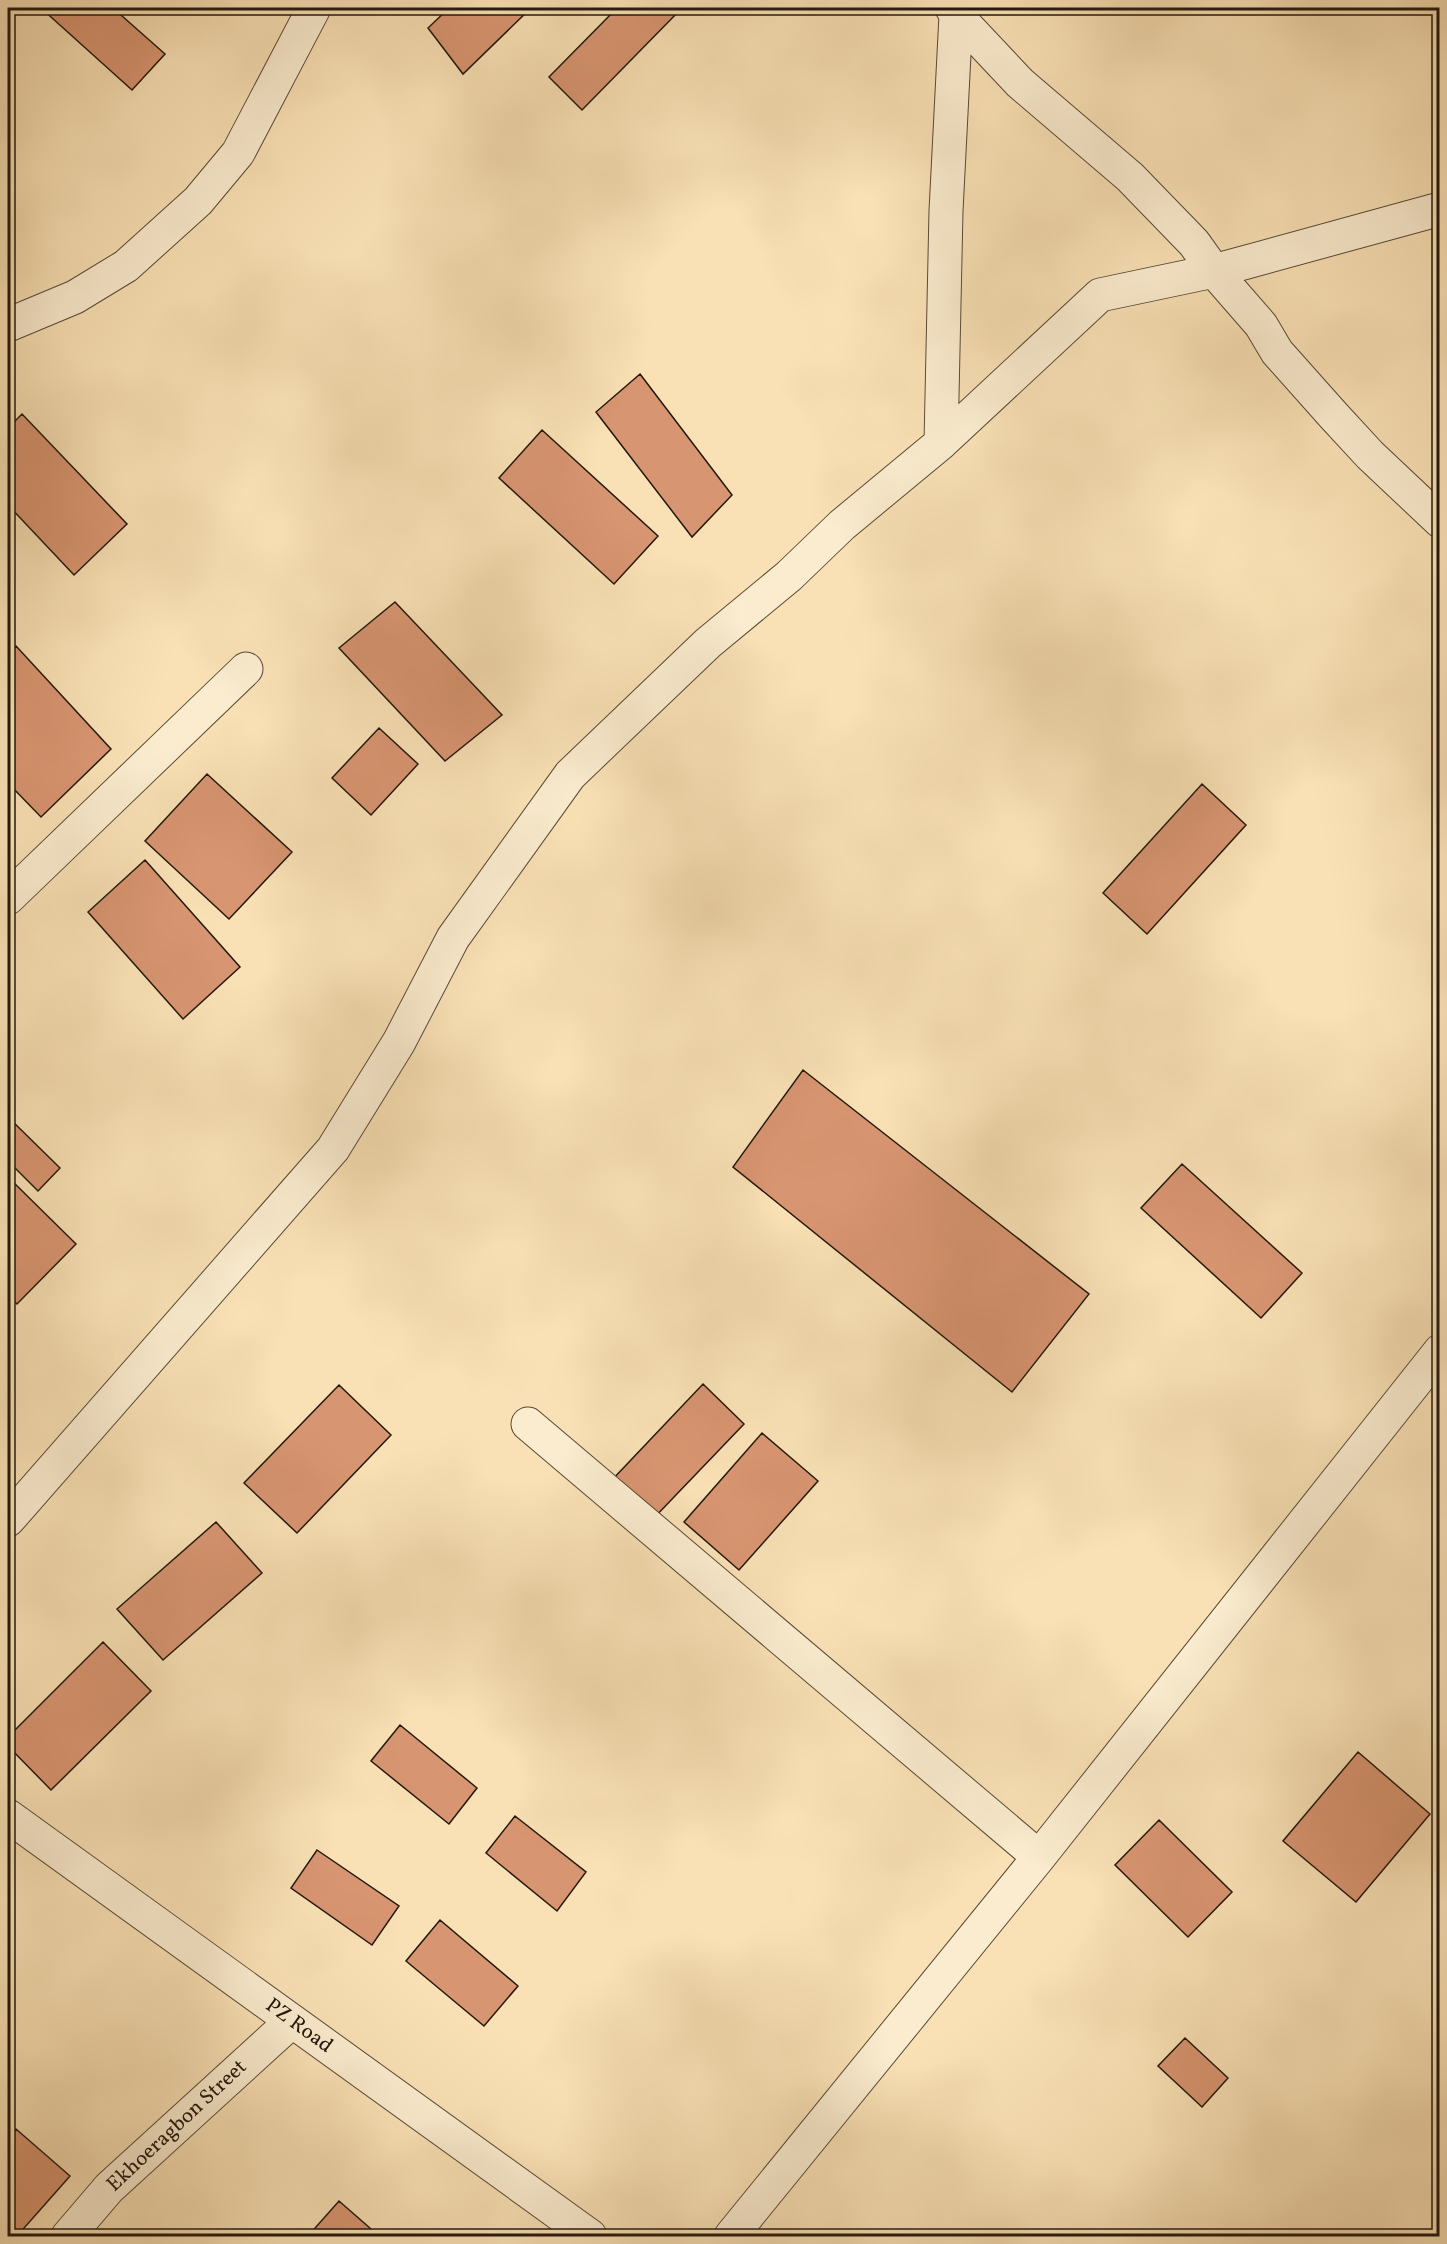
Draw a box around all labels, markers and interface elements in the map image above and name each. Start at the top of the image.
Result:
street label: PZ Road [259,1992,339,2060]
street label: Ekhoeragbon Street [101,2053,253,2199]

